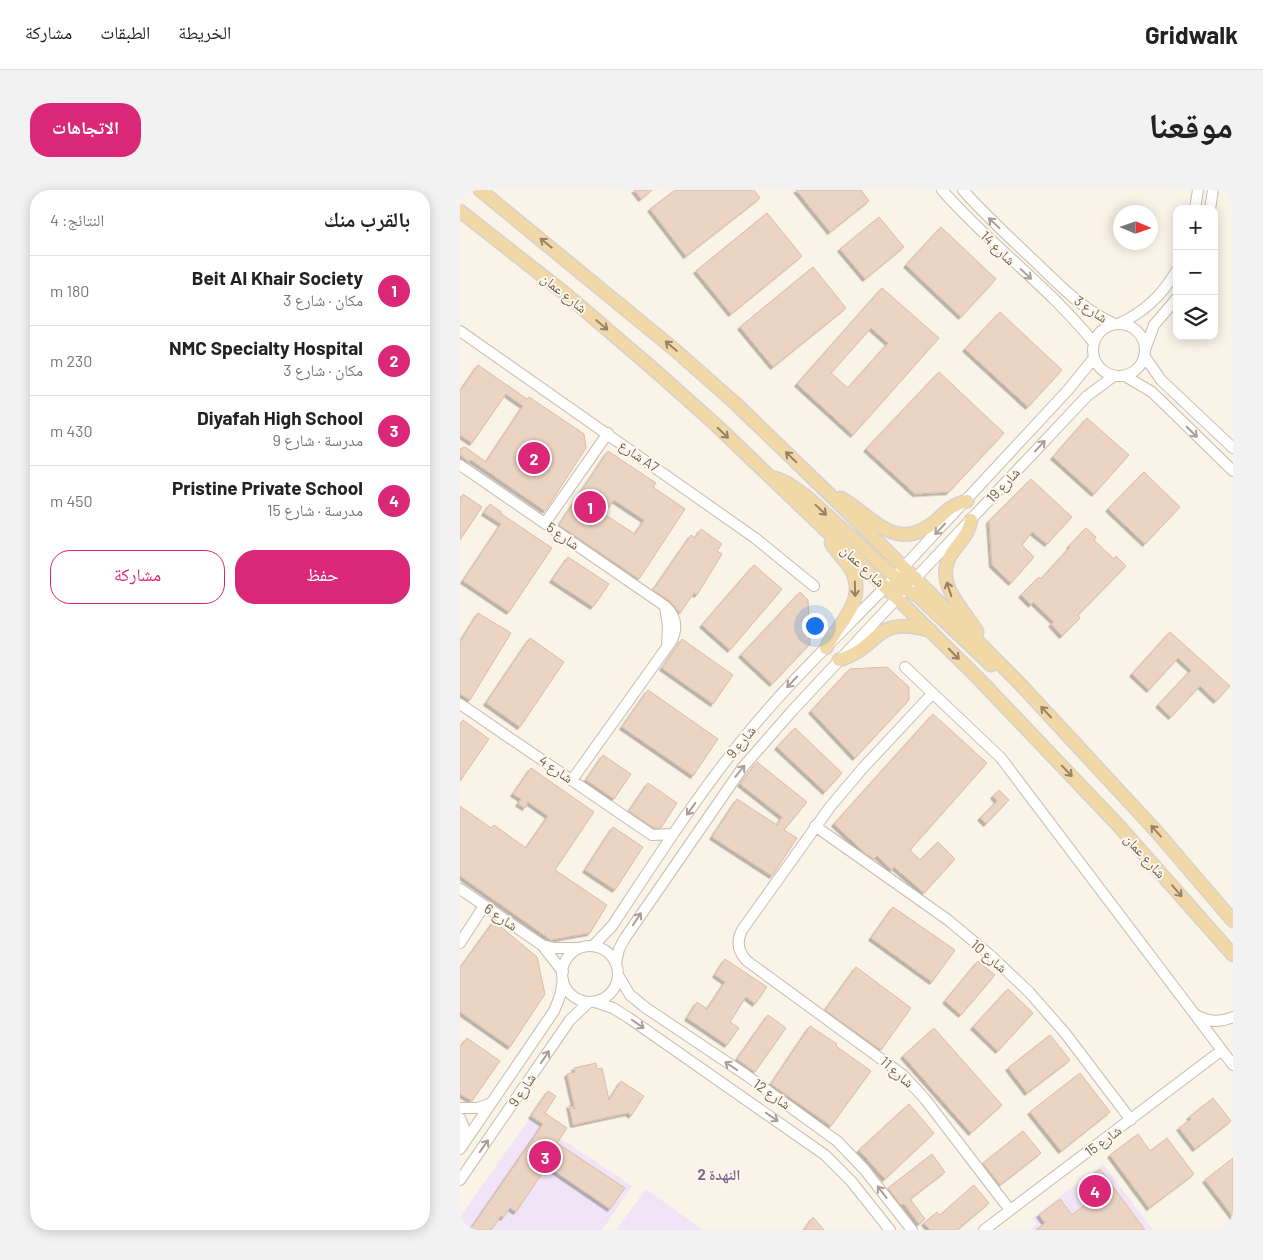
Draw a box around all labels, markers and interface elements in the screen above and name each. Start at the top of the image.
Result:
text: Gridwalk [1145,20,1238,49]
text: مشاركة [25,21,72,43]
text: الطبقات [100,21,150,43]
text: الخريطة [178,21,231,43]
button: الاتجاهات [30,103,141,157]
text: موقعنا [1148,103,1233,145]
north arrow [1113,205,1158,250]
map controls [1173,205,1218,340]
button: + [1173,205,1218,250]
text: بالقرب منك [324,206,410,231]
text: النتائج: 4 [50,210,104,229]
one-way arrow [988,217,1001,229]
street label: شارع 14 [976,227,1019,270]
one-way arrow [540,238,553,249]
button: − [1173,250,1218,295]
text: Beit Al Khair Society [192,266,363,289]
one-way arrow [1019,268,1032,280]
street label: شارع عمان [537,269,591,318]
text: 180 m [50,281,89,300]
text: 1 [391,281,397,300]
text: مكان · شارع 3 [283,290,363,309]
street label: شارع 3 [1070,291,1111,328]
button: layers [1173,295,1218,340]
one-way arrow [595,319,608,330]
text: NMC Specialty Hospital [169,336,363,359]
one-way arrow [665,341,678,352]
text: 230 m [50,351,92,370]
text: 2 [390,351,398,370]
text: مكان · شارع 3 [283,360,363,379]
text: Diyafah High School [197,406,363,429]
text: 430 m [50,421,93,440]
text: 3 [390,421,398,440]
one-way arrow [1186,426,1198,438]
one-way arrow [717,427,730,439]
text: مدرسة · شارع 9 [272,430,363,449]
street label: شارع A7 [615,436,663,477]
pin: 2 [518,439,550,477]
one-way arrow [1034,439,1046,452]
one-way arrow [784,451,797,463]
street label: شارع 19 [982,464,1025,507]
text: Pristine Private School [172,476,363,499]
pin: 1 [574,488,606,526]
text: 450 m [50,491,93,510]
text: 4 [389,491,399,510]
text: مدرسة · شارع 15 [267,500,363,519]
one-way arrow [815,504,828,516]
street label: شارع 5 [542,518,583,555]
one-way arrow [934,523,946,535]
street label: شارع عمان [836,541,889,592]
button: مشاركة [50,550,225,604]
button: حفظ [235,550,410,604]
one-way arrow [850,581,860,597]
one-way arrow [944,581,954,597]
your location [802,613,828,639]
one-way arrow [948,648,960,660]
one-way arrow [786,676,798,689]
one-way arrow [1040,705,1052,718]
street label: شارع 9 [722,722,760,763]
street label: شارع 4 [535,751,576,788]
one-way arrow [734,765,745,778]
one-way arrow [1061,765,1073,778]
one-way arrow [686,802,696,816]
one-way arrow [1150,825,1162,838]
street label: شارع عمان [1119,830,1170,883]
one-way arrow [1171,884,1182,897]
street label: شارع 6 [480,899,521,936]
one-way arrow [632,913,642,927]
street label: شارع 10 [967,935,1011,977]
one-way arrow [631,1019,645,1029]
one-way arrow [540,1050,550,1064]
street label: شارع 11 [876,1052,918,1092]
one-way arrow [725,1060,739,1070]
street label: شارع 9 [504,1070,541,1111]
street label: شارع 12 [749,1075,794,1114]
one-way arrow [764,1111,778,1122]
street label: شارع 15 [1081,1121,1126,1161]
pin: 3 [529,1138,561,1176]
one-way arrow [479,1139,489,1153]
district label: النهدة 2 [698,1165,740,1184]
pin: 4 [1079,1172,1111,1210]
one-way arrow [876,1186,887,1199]

